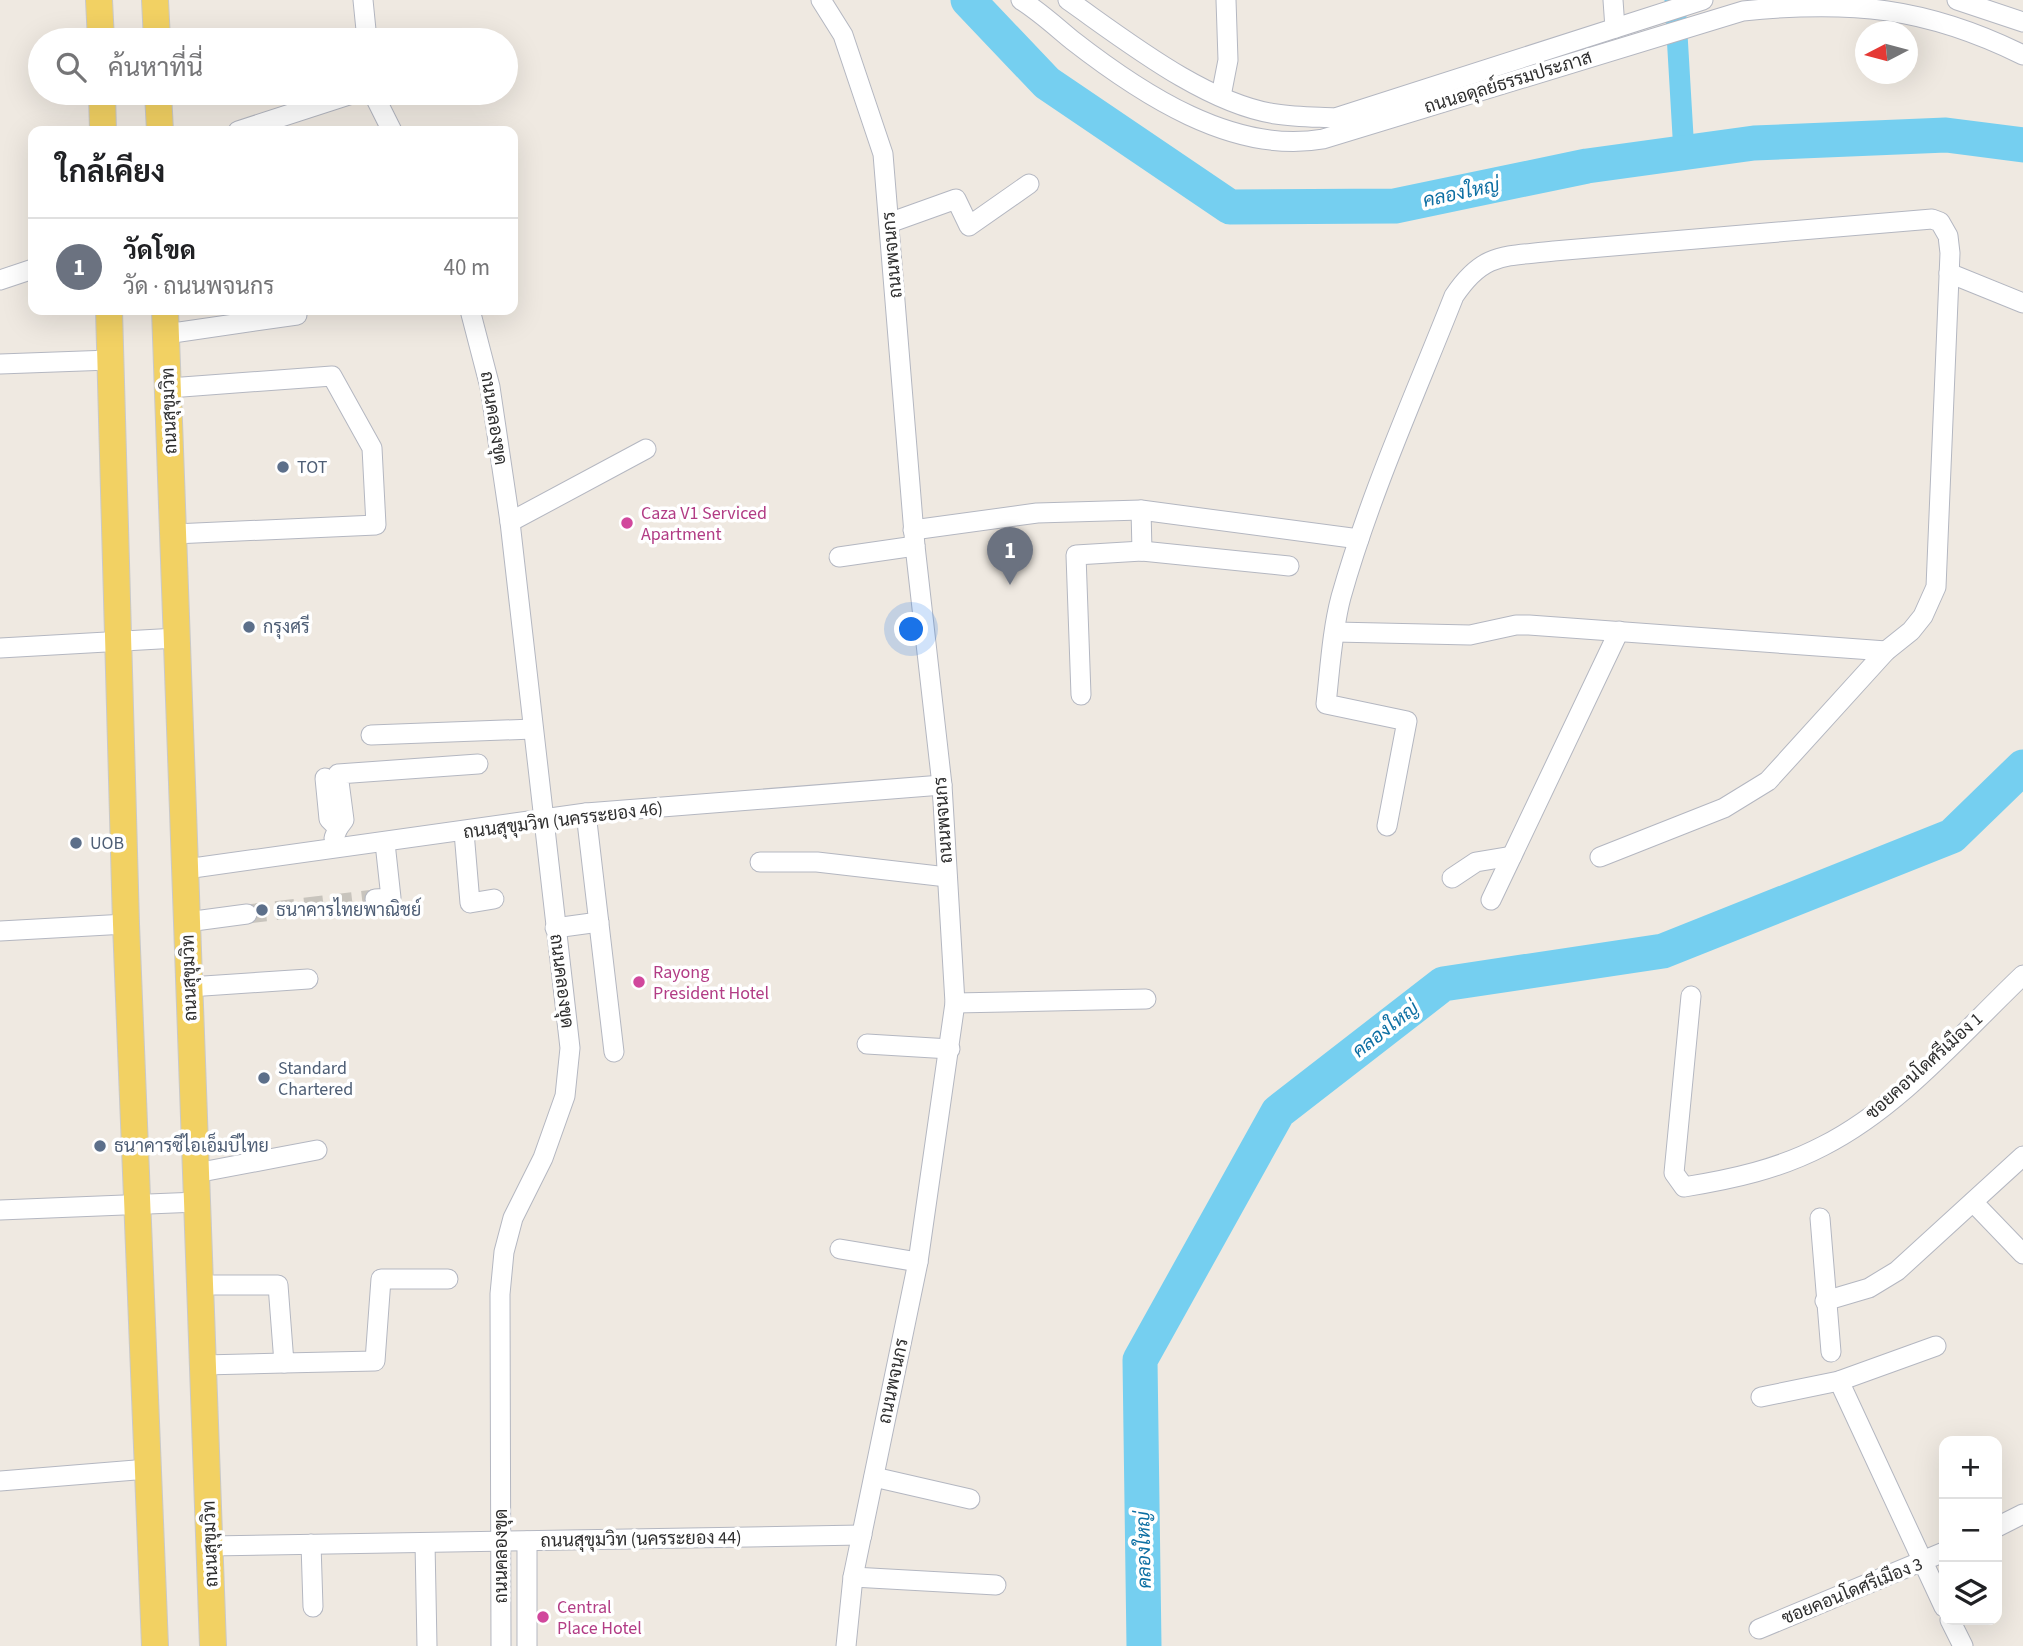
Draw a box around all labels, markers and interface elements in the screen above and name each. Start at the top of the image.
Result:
north arrow [1855,21,1918,84]
search box [28,28,518,105]
street label: ถนนอดุลย์ธรรมประภาส [1421,44,1595,120]
icon: search [52,48,90,86]
text: ค้นหาที่นี่ [108,49,203,86]
text: ใกล้เคียง [56,151,165,194]
water label: คลองใหญ่ [1421,172,1503,215]
street label: ถนนพจนกร [876,210,909,299]
text: วัดโขด [123,232,196,269]
text: 1 [73,251,85,284]
text: 40 m [443,251,490,284]
text: วัด · ถนนพจนกร [123,270,274,303]
street label: ถนนสุขุมวิท [155,367,184,455]
street label: ถนนคลองขุด [474,369,513,467]
place label: TOT [297,455,328,480]
marker: TOT [275,459,291,475]
place label: Caza V1 Serviced Apartment [641,501,767,547]
marker: Caza V1 Serviced Apartment [619,515,635,531]
pin: 1 [987,527,1033,585]
your location [894,612,928,646]
place label: กรุงศรี [263,614,310,640]
marker: กรุงศรี [241,619,257,635]
street label: ถนนพจนกร [928,775,959,864]
street label: ถนนสุขุมวิท (นครระยอง 46) [462,796,664,845]
place label: UOB [90,831,124,856]
marker: UOB [68,835,84,851]
place label: ธนาคารไทยพาณิชย์ [276,897,421,923]
marker: ธนาคารไทยพาณิชย์ [254,902,270,918]
street label: ถนนคลองขุด [543,933,580,1030]
street label: ถนนสุขุมวิท [175,934,204,1022]
place label: Rayong President Hotel [653,960,769,1006]
marker: Rayong President Hotel [631,974,647,990]
water label: คลองใหญ่ [1347,995,1426,1065]
street label: ซอยคอนโดศรีเมือง 1 [1860,1006,1988,1126]
place label: Standard Chartered [278,1056,353,1102]
marker: Standard Chartered [256,1070,272,1086]
place label: ธนาคารซีไอเอ็มบีไทย [114,1132,269,1159]
marker: ธนาคารซีไอเอ็มบีไทย [92,1138,108,1154]
street label: ถนนพจนกร [872,1336,915,1426]
map controls [1939,1436,2002,1625]
button: + [1939,1436,2002,1499]
button: − [1939,1499,2002,1562]
street label: ถนนสุขุมวิท [196,1500,225,1588]
street label: ถนนคลองขุด [489,1509,514,1603]
water label: คลองใหญ่ [1130,1510,1159,1589]
street label: ถนนสุขุมวิท (นครระยอง 44) [540,1525,742,1554]
street label: ซอยคอนโดศรีเมือง 3 [1778,1551,1926,1631]
button: layers [1939,1562,2002,1625]
place label: Central Place Hotel [557,1595,642,1641]
marker: Central Place Hotel [535,1609,551,1625]

